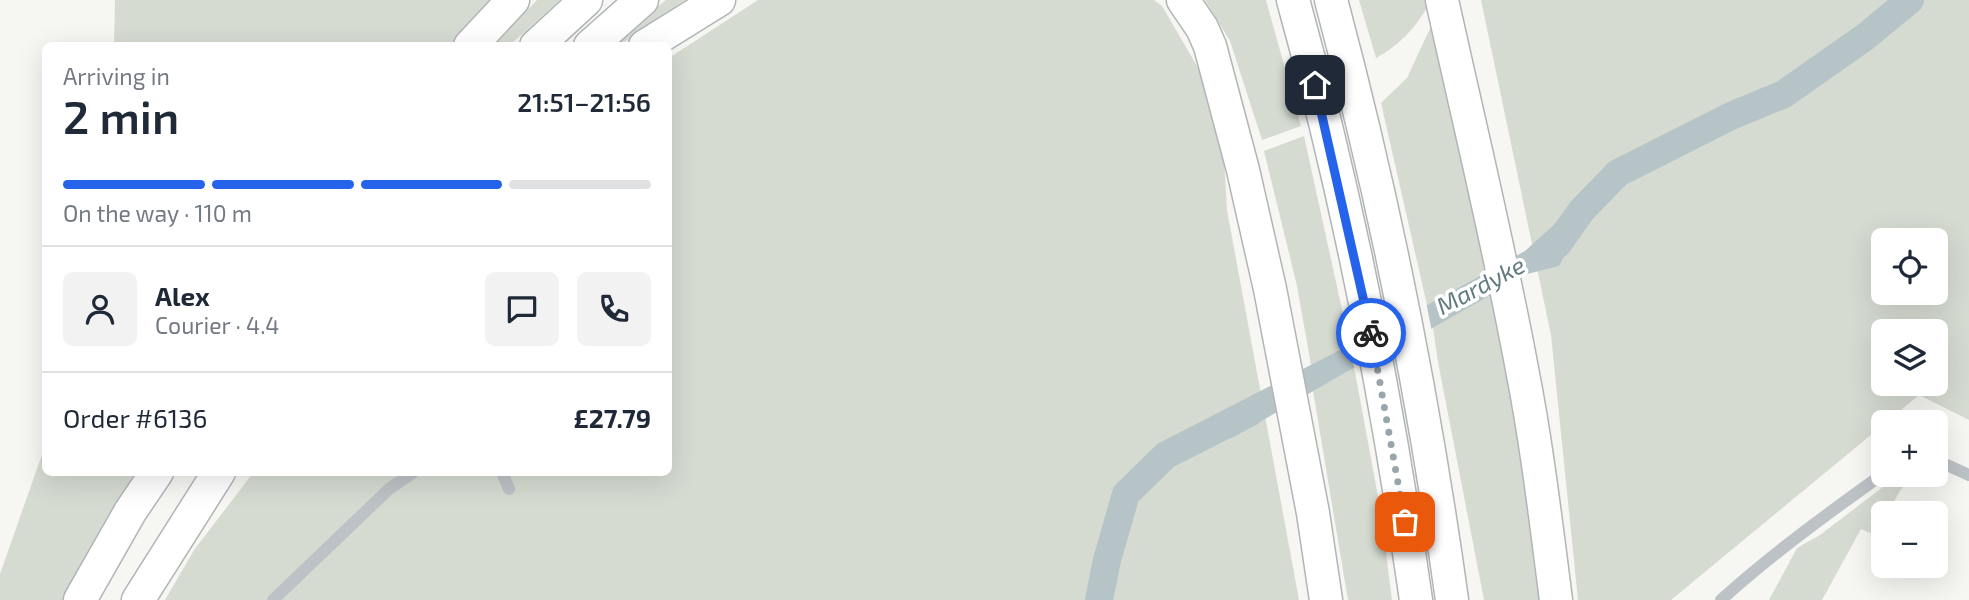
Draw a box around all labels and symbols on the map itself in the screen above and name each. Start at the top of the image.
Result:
pin [1285,55,1345,115]
water label: Mardyke [1431,249,1530,320]
courier [1336,298,1406,368]
pin [1375,492,1435,552]

